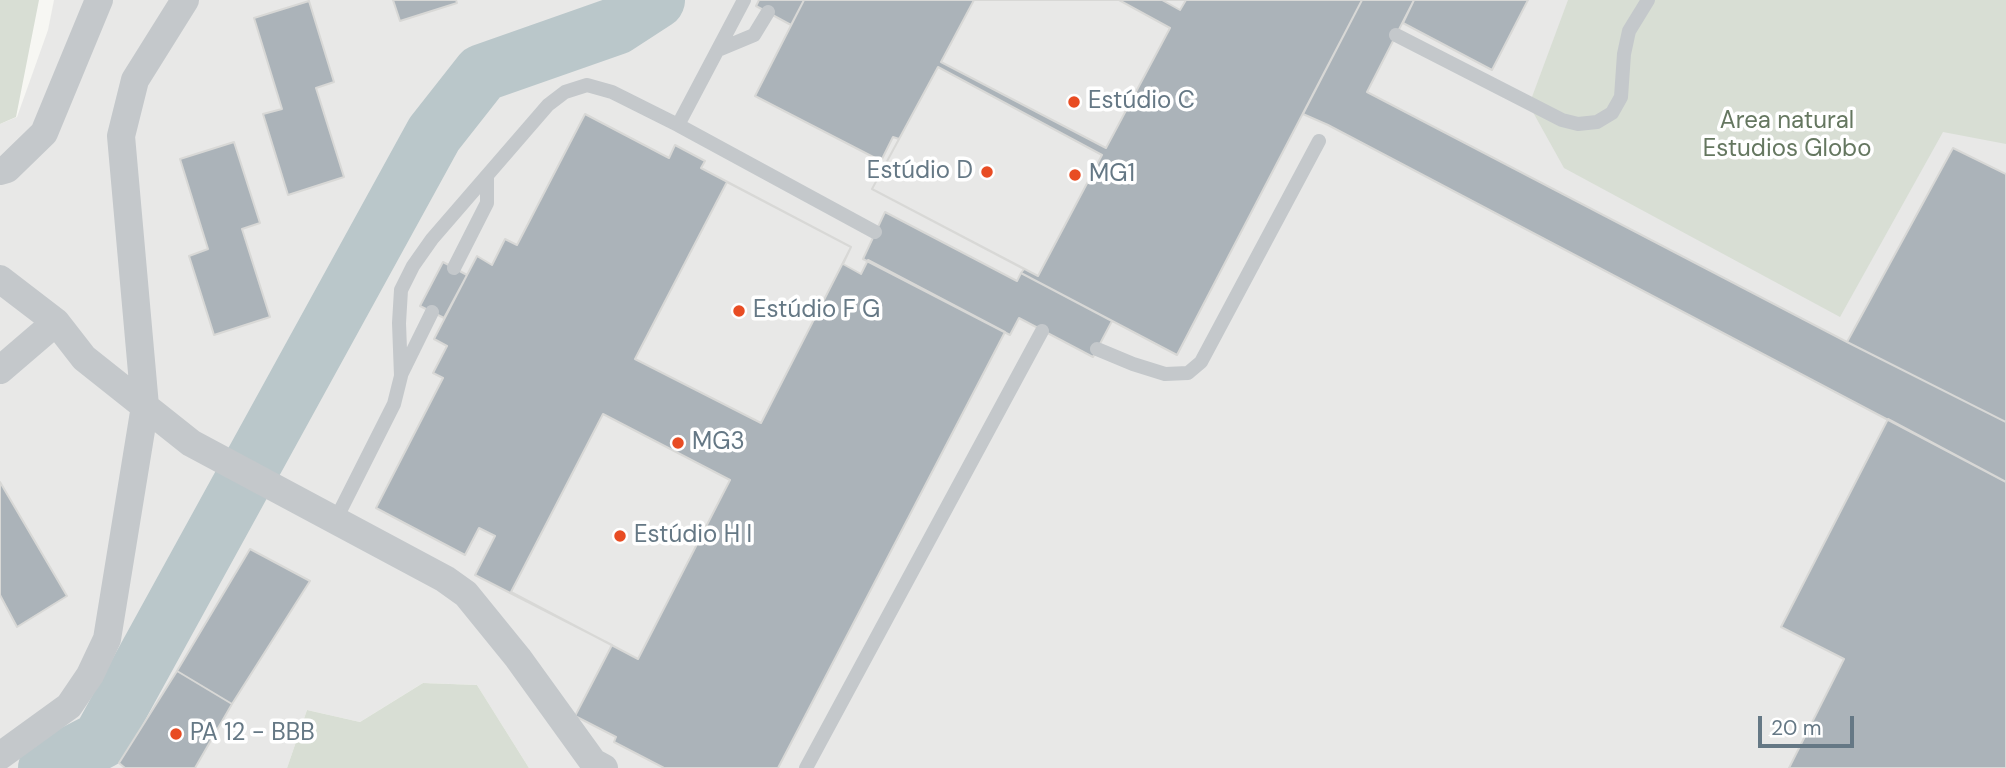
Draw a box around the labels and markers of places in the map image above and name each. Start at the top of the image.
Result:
place label: Estúdio C [1088,88,1195,116]
marker: Estúdio C [1066,94,1082,110]
place label: Estúdio D [867,158,973,186]
place label: MG1 [1089,161,1135,189]
marker: Estúdio D [979,164,995,180]
marker: MG1 [1067,167,1083,183]
place label: Estúdio F G [753,297,880,325]
marker: Estúdio F G [731,303,747,319]
place label: MG3 [692,429,745,457]
marker: MG3 [670,435,686,451]
place label: Estúdio H I [634,522,752,550]
marker: Estúdio H I [612,528,628,544]
place label: PA 12 - BBB [190,720,315,748]
marker: PA 12 - BBB [168,726,184,742]

